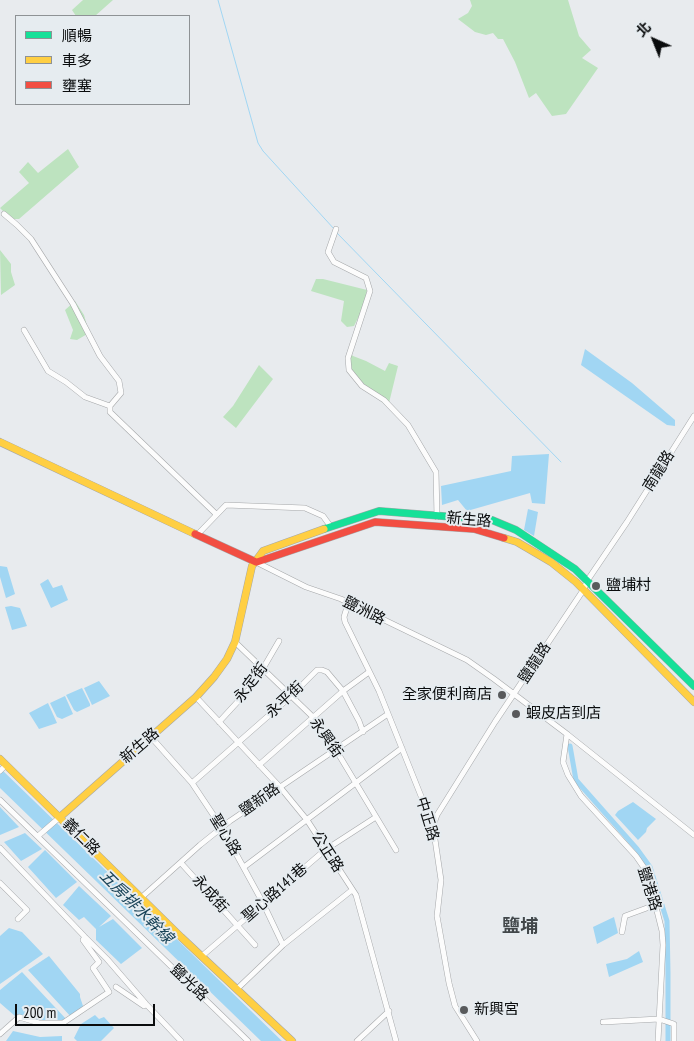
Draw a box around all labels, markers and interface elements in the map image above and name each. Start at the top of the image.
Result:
legend [15,15,190,105]
north arrow [629,15,679,65]
text: 北 [632,18,655,41]
text: 順暢 [62,26,92,45]
text: 車多 [62,51,92,70]
text: 壅塞 [62,76,92,95]
street label: 南龍路 [639,447,679,495]
street label: 新生路 [446,509,492,531]
place label: 鹽埔村 [606,577,651,595]
marker: 鹽埔村 [590,580,602,592]
street label: 鹽洲路 [340,593,388,629]
street label: 鹽龍路 [515,639,555,687]
street label: 永定街 [230,660,272,706]
street label: 永平街 [262,678,308,722]
place label: 全家便利商店 [402,686,492,704]
marker: 全家便利商店 [496,689,508,701]
place label: 蝦皮店到店 [526,705,601,723]
marker: 蝦皮店到店 [510,708,522,720]
street label: 永興街 [306,714,346,762]
street label: 新生路 [117,724,163,768]
street label: 鹽新路 [236,780,284,820]
street label: 中正路 [412,795,442,843]
street label: 聖心路 [206,811,244,859]
street label: 義仁路 [59,815,103,859]
street label: 公正路 [307,828,347,876]
street label: 聖心路141巷 [239,860,311,926]
street label: 鹽港路 [633,865,665,913]
water label: 五房排水幹線 [95,866,177,948]
street label: 永成街 [188,871,232,917]
district label: 鹽埔 [502,916,538,938]
street label: 鹽光路 [167,961,211,1005]
scale bar [18,994,158,1026]
place label: 新興宮 [474,1001,519,1019]
text: 200 m [23,1003,56,1022]
marker: 新興宮 [458,1004,470,1016]

